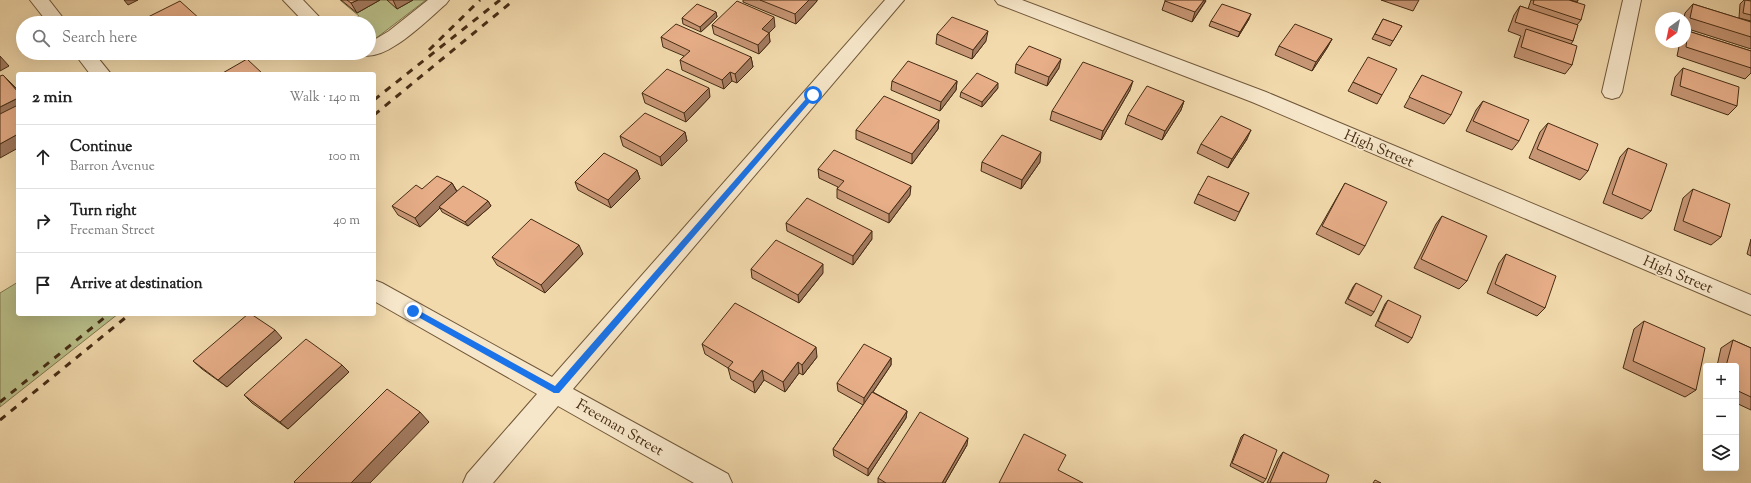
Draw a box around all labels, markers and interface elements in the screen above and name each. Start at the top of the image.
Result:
north arrow [1655,12,1691,48]
search box [16,16,376,60]
icon: search [30,27,52,49]
text: Search here [62,28,137,49]
text: 2 min [32,86,73,110]
route start [804,86,822,104]
text: Walk · 140 m [289,89,360,107]
street label: High Street [1340,125,1417,174]
text: Continue [70,137,132,158]
icon: ahead [32,146,54,168]
text: 100 m [328,148,360,166]
text: Barron Avenue [70,158,155,176]
text: Turn right [70,201,136,222]
icon: right [32,210,54,232]
text: 40 m [333,212,360,230]
text: Freeman Street [70,222,155,240]
street label: High Street [1639,251,1716,300]
icon: arrive [32,274,54,296]
text: Arrive at destination [70,274,203,295]
route end [404,302,422,320]
map controls [1703,363,1739,471]
button: + [1703,363,1739,399]
street label: Freeman Street [572,395,667,462]
button: − [1703,399,1739,435]
button: layers [1703,435,1739,471]

